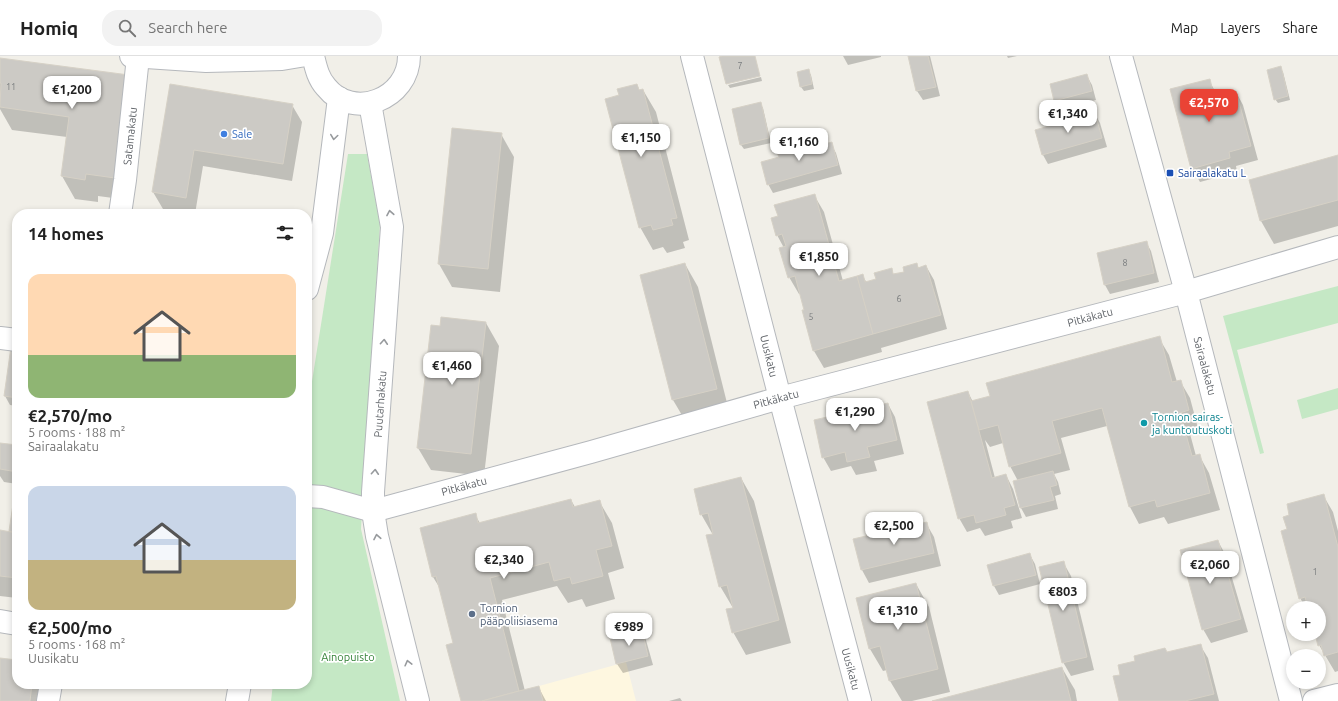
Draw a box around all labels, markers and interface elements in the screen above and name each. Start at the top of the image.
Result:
search box [102,10,382,46]
text: Homiq [20,17,78,39]
icon: search [116,17,138,39]
text: Search here [148,19,228,36]
text: Map [1171,20,1198,36]
text: Layers [1220,20,1260,36]
text: Share [1282,20,1318,36]
house number: 7 [737,61,743,71]
pin: €1,200 [39,76,105,110]
house number: 11 [6,82,16,92]
text: €1,200 [52,82,92,96]
pin: €2,570 [1176,89,1242,123]
text: €2,570 [1189,95,1229,109]
pin: €1,340 [1035,100,1101,134]
street label: Satamakatu [121,106,139,166]
text: €1,340 [1048,106,1088,120]
pin: €1,150 [608,124,674,158]
place label: Sale [232,128,252,140]
pin: €1,160 [766,128,832,162]
marker: Sale [219,129,229,139]
text: €1,150 [621,130,661,144]
one-way arrow [330,134,339,140]
text: €1,160 [779,134,819,148]
place label: Sairaalakatu L [1178,167,1246,179]
marker: Sairaalakatu L [1165,168,1175,178]
one-way arrow [386,209,394,216]
icon: filters [274,222,296,244]
text: 14 homes [28,224,104,243]
pin: €1,850 [786,243,852,277]
text: €1,850 [799,249,839,263]
house number: 8 [1122,258,1128,268]
house number: 6 [896,294,902,304]
icon: home [126,300,198,372]
street label: Pitkäkatu [1066,305,1114,329]
house number: 5 [808,312,814,322]
street label: Uusikatu [758,334,780,378]
street label: Sairaalakatu [1191,335,1219,397]
one-way arrow [379,339,388,345]
pin: €1,460 [419,352,485,386]
text: €1,460 [432,358,472,372]
street label: Puutarhakatu [372,370,388,438]
street label: Pitkäkatu [752,387,800,411]
pin: €1,290 [822,398,888,432]
text: €1,290 [835,404,875,418]
text: €2,570/mo [28,406,112,425]
place label: Tornion sairas- ja kuntoutuskoti [1151,411,1232,436]
marker: Tornion sairas- ja kuntoutuskoti [1139,418,1149,428]
text: 5 rooms · 188 m² [28,425,125,439]
text: Sairaalakatu [28,439,99,453]
one-way arrow [370,469,379,475]
street label: Pitkäkatu [440,474,488,498]
icon: home [126,512,198,584]
pin: €2,500 [861,512,927,546]
text: €2,500 [874,518,914,532]
one-way arrow [374,534,382,540]
pin: €2,340 [471,546,537,580]
pin: €2,060 [1177,551,1243,585]
text: €2,340 [484,552,524,566]
text: €2,060 [1190,557,1230,571]
house number: 1 [1312,567,1318,577]
pin: €803 [1039,578,1087,612]
text: €803 [1048,584,1078,598]
pin: €1,310 [865,597,931,631]
map controls [1286,601,1326,689]
button: + [1286,601,1326,641]
place label: Tornion pääpoliisiasema [480,602,558,627]
text: €1,310 [878,603,918,617]
marker: Tornion pääpoliisiasema [467,609,477,619]
pin: €989 [605,613,653,647]
text: €2,500/mo [28,618,112,637]
text: €989 [614,619,644,633]
text: 5 rooms · 168 m² [28,637,125,651]
street label: Uusikatu [840,647,862,691]
button: − [1286,649,1326,689]
text: Uusikatu [28,651,79,665]
park label: Ainopuisto [321,651,375,663]
one-way arrow [404,660,413,667]

